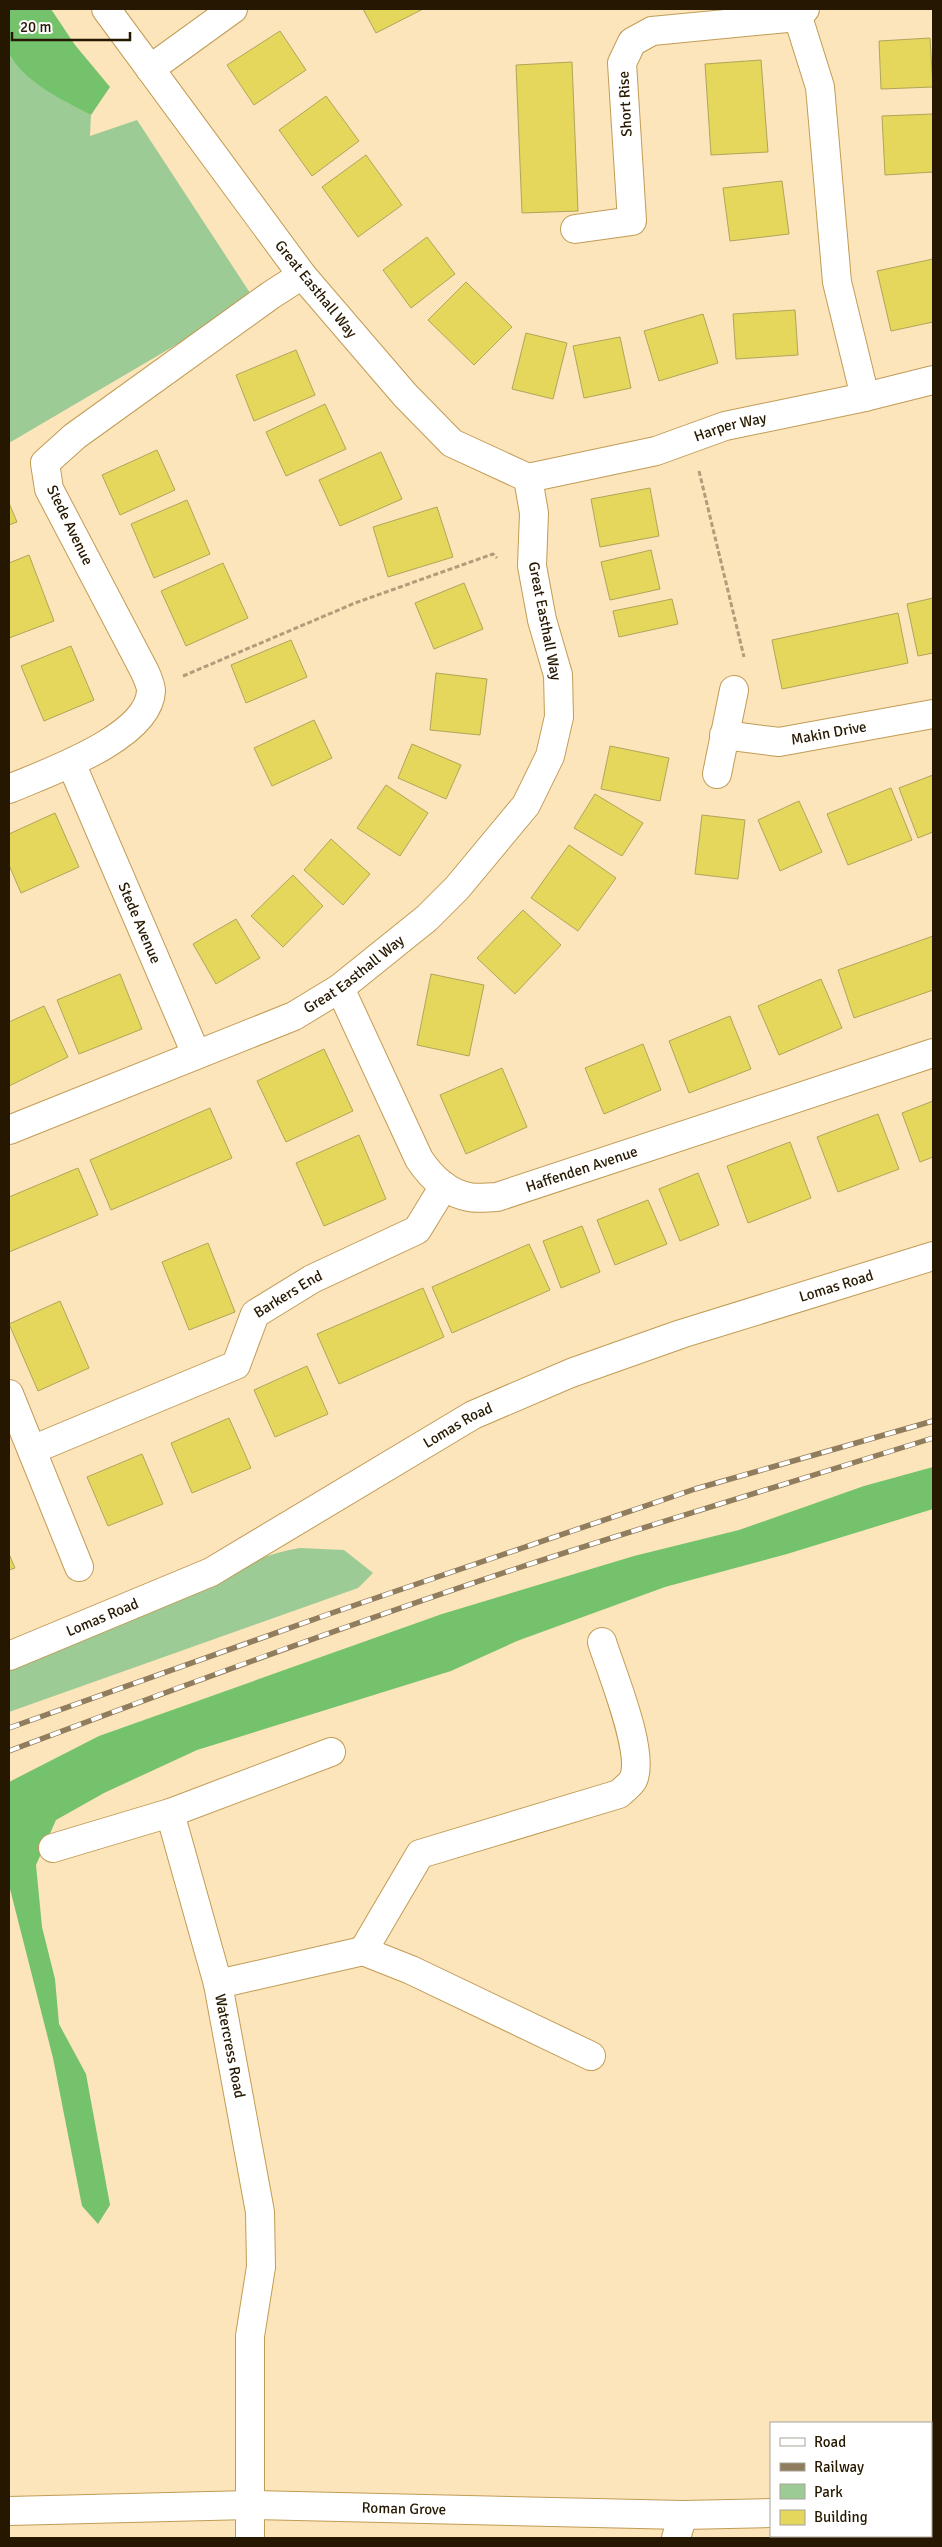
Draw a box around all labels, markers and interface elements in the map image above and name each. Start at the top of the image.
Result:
scale bar [12,10,130,42]
text: 20 m [20,18,51,36]
street label: Short Rise [614,71,636,137]
street label: Great Easthall Way [271,237,361,341]
street label: Harper Way [692,409,768,445]
street label: Stede Avenue [43,482,97,568]
street label: Great Easthall Way [525,560,565,682]
street label: Makin Drive [790,717,868,749]
street label: Stede Avenue [114,879,165,966]
street label: Great Easthall Way [300,931,408,1017]
street label: Haffenden Avenue [523,1142,640,1196]
street label: Lomas Road [797,1266,876,1306]
street label: Barkers End [250,1267,325,1322]
street label: Lomas Road [420,1399,495,1452]
street label: Lomas Road [63,1594,141,1640]
street label: Watercress Road [211,1992,249,2100]
legend [770,2422,932,2537]
text: Road [814,2433,846,2451]
text: Railway [814,2458,864,2476]
text: Park [814,2483,843,2501]
street label: Roman Grove [361,2499,446,2519]
text: Building [814,2508,868,2526]

